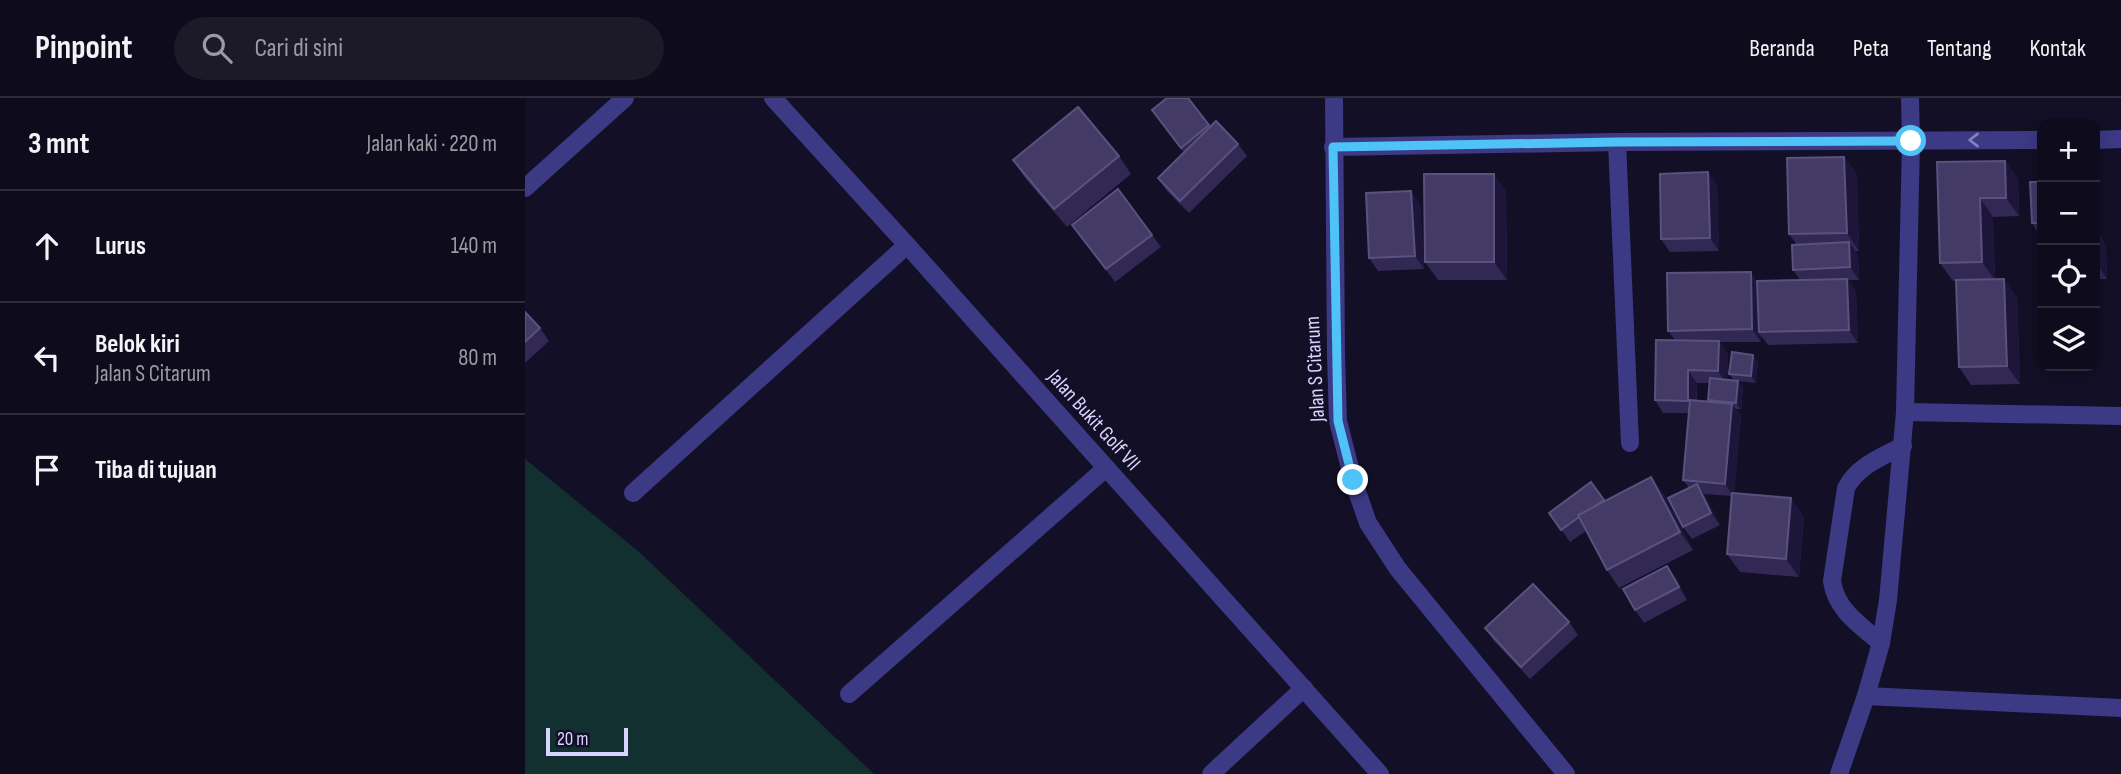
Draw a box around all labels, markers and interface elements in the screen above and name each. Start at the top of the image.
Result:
search box [174,17,664,80]
text: Pinpoint [35,28,132,68]
icon: search [198,29,236,67]
text: Cari di sini [254,33,343,64]
text: Beranda [1749,34,1815,63]
text: Peta [1853,34,1889,63]
text: Tentang [1927,34,1992,63]
text: Kontak [2030,34,2086,63]
map controls [2037,119,2100,371]
button: + [2037,119,2100,182]
route start [1895,125,1926,156]
text: 3 mnt [28,126,89,162]
text: Jalan kaki · 220 m [367,130,497,158]
one-way arrow [1968,132,1979,148]
button: − [2037,182,2100,245]
icon: ahead [28,227,66,265]
text: Lurus [95,231,146,262]
text: 140 m [451,232,497,260]
button: locate [2037,245,2100,308]
button: layers [2037,308,2100,371]
street label: Jalan S Citarum [1300,316,1330,423]
text: Belok kiri [95,329,180,360]
icon: left [28,339,66,377]
text: 80 m [458,344,497,372]
text: Jalan S Citarum [95,360,211,388]
street label: Jalan Bukit Golf VII [1042,364,1146,476]
icon: arrive [28,451,66,489]
text: Tiba di tujuan [95,455,217,486]
route end [1337,464,1368,495]
scale bar [546,725,628,757]
text: 20 m [557,728,589,751]

